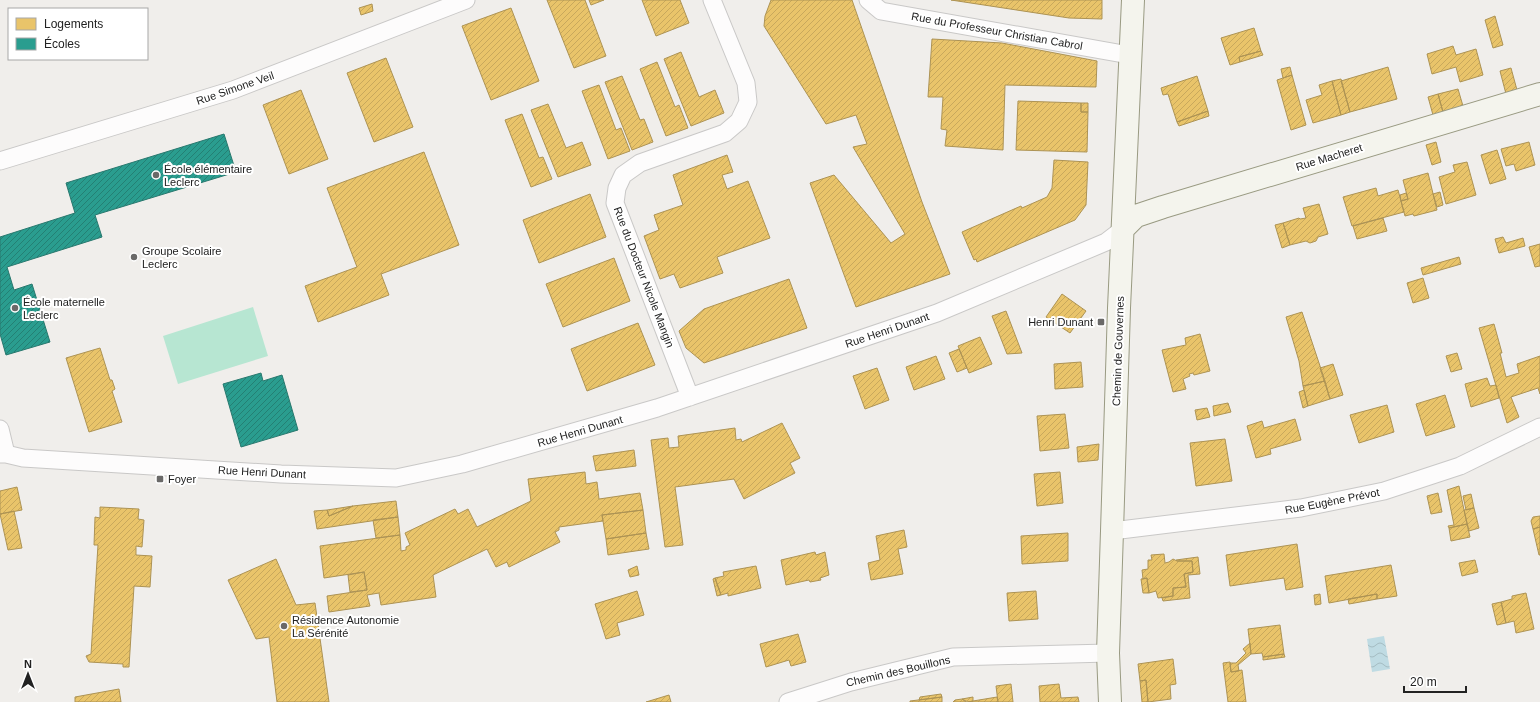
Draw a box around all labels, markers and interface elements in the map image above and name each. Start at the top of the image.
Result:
legend [8,8,148,60]
street label: Rue du Professeur Christian Cabrol [910,10,1084,52]
text: Logements [44,17,103,31]
text: Écoles [44,36,80,51]
street label: Rue Simone Veil [195,69,275,107]
street label: Rue Macheret [1294,141,1364,173]
place label: École élémentaire Leclerc [164,163,252,188]
marker: École élémentaire Leclerc [151,170,161,180]
street label: Rue du Docteur Nicole Mangin [612,205,676,349]
place label: Groupe Scolaire Leclerc [142,245,222,270]
marker: Groupe Scolaire Leclerc [129,252,139,262]
street label: Chemin de Gouvernes [1110,295,1126,406]
place label: École maternelle Leclerc [23,296,105,321]
marker: École maternelle Leclerc [10,303,20,313]
street label: Rue Henri Dunant [843,310,931,350]
place label: Henri Dunant [1028,316,1093,328]
marker: Henri Dunant [1096,317,1106,327]
street label: Rue Henri Dunant [536,413,624,449]
street label: Rue Henri Dunant [218,464,306,480]
place label: Foyer [168,473,196,485]
marker: Foyer [155,474,165,484]
street label: Rue Eugène Prévot [1284,486,1380,516]
place label: Résidence Autonomie La Sérénité [292,614,399,639]
marker: Résidence Autonomie La Sérénité [279,621,289,631]
street label: Chemin des Bouillons [845,653,952,689]
north arrow [8,654,48,694]
text: N [24,658,32,670]
scale bar [1404,668,1466,694]
text: 20 m [1410,675,1437,689]

